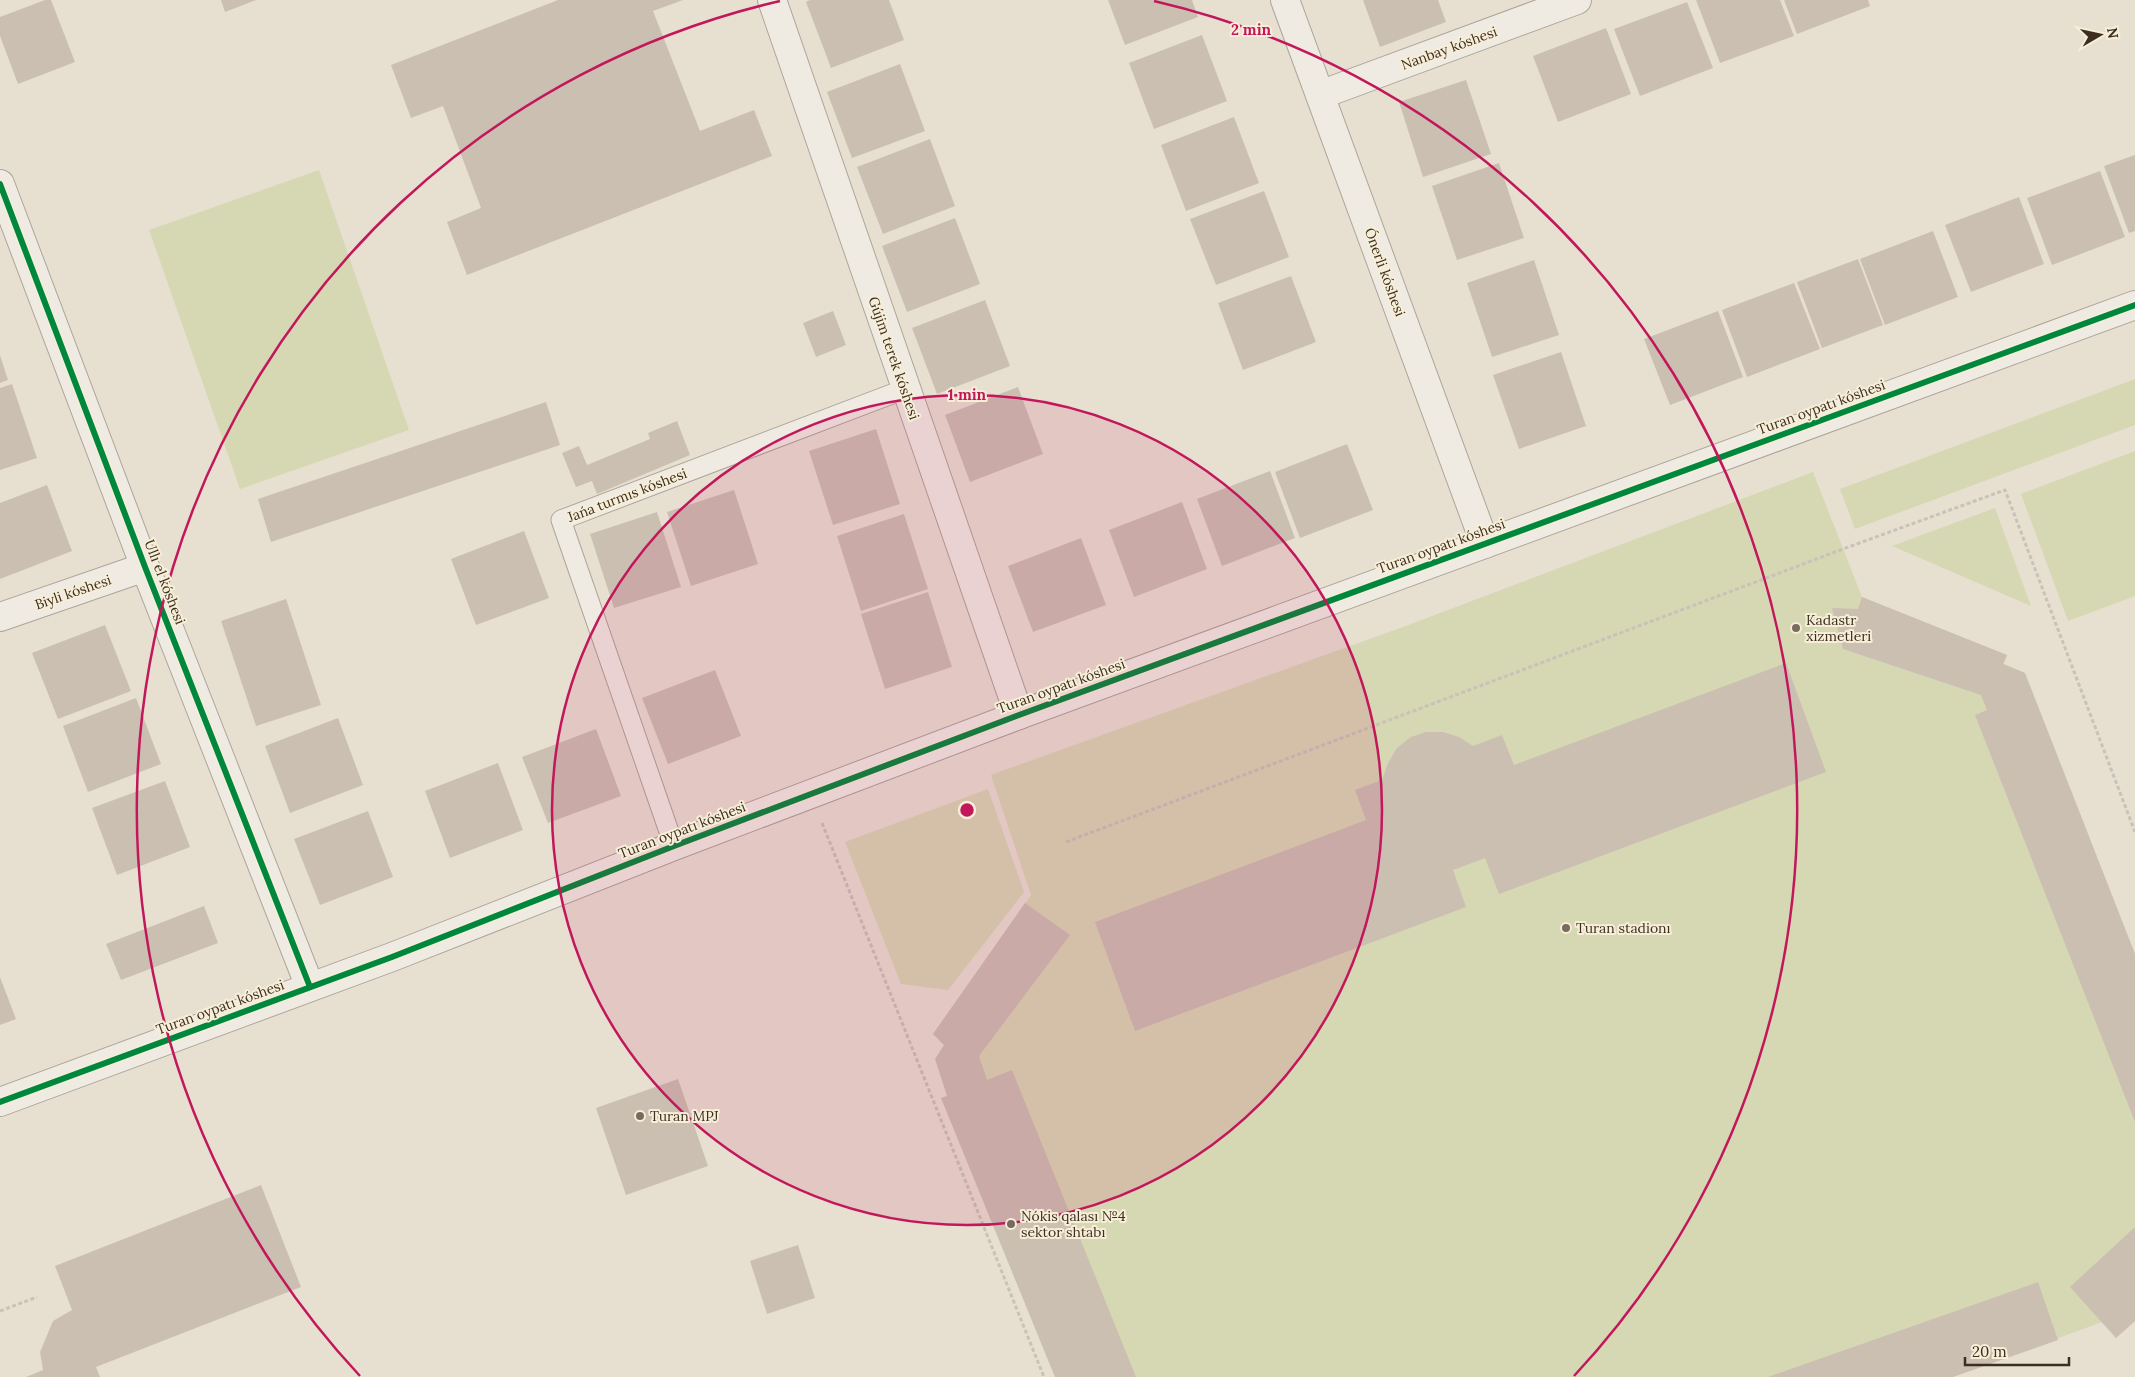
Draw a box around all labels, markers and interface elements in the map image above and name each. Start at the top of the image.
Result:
north arrow [2075,10,2125,60]
text: 2 min [1231,20,1272,39]
street label: Nanbay kóshesi [1398,22,1500,74]
text: N [2103,26,2123,40]
street label: Ónerli kóshesi [1361,225,1409,319]
street label: Gújim terek kóshesi [864,294,924,422]
street label: Turan oypatı kóshesi [1755,375,1888,439]
text: 1 min [948,385,987,404]
street label: Jańa turmıs kóshesi [564,464,689,526]
street label: Turan oypatı kóshesi [1375,514,1508,578]
street label: Ullı el kóshesi [141,537,189,627]
street label: Biyli kóshesi [32,570,114,613]
place label: Kadastr xizmetleri [1806,611,1871,645]
marker: Kadastr xizmetleri [1790,622,1802,634]
street label: Turan oypatı kóshesi [995,654,1128,718]
street label: Turan oypatı kóshesi [616,797,748,863]
centre of rings [958,801,976,819]
place label: Turan stadionı [1576,919,1671,937]
marker: Turan stadionı [1560,922,1572,934]
street label: Turan oypatı kóshesi [154,975,287,1039]
place label: Turan MPJ [650,1107,718,1125]
marker: Turan MPJ [634,1110,646,1122]
place label: Nókis qalası №4 sektor shtabı [1021,1207,1126,1241]
marker: Nókis qalası №4 sektor shtabı [1005,1218,1017,1230]
scale bar [1965,1334,2069,1366]
text: 20 m [1972,1342,2007,1361]

